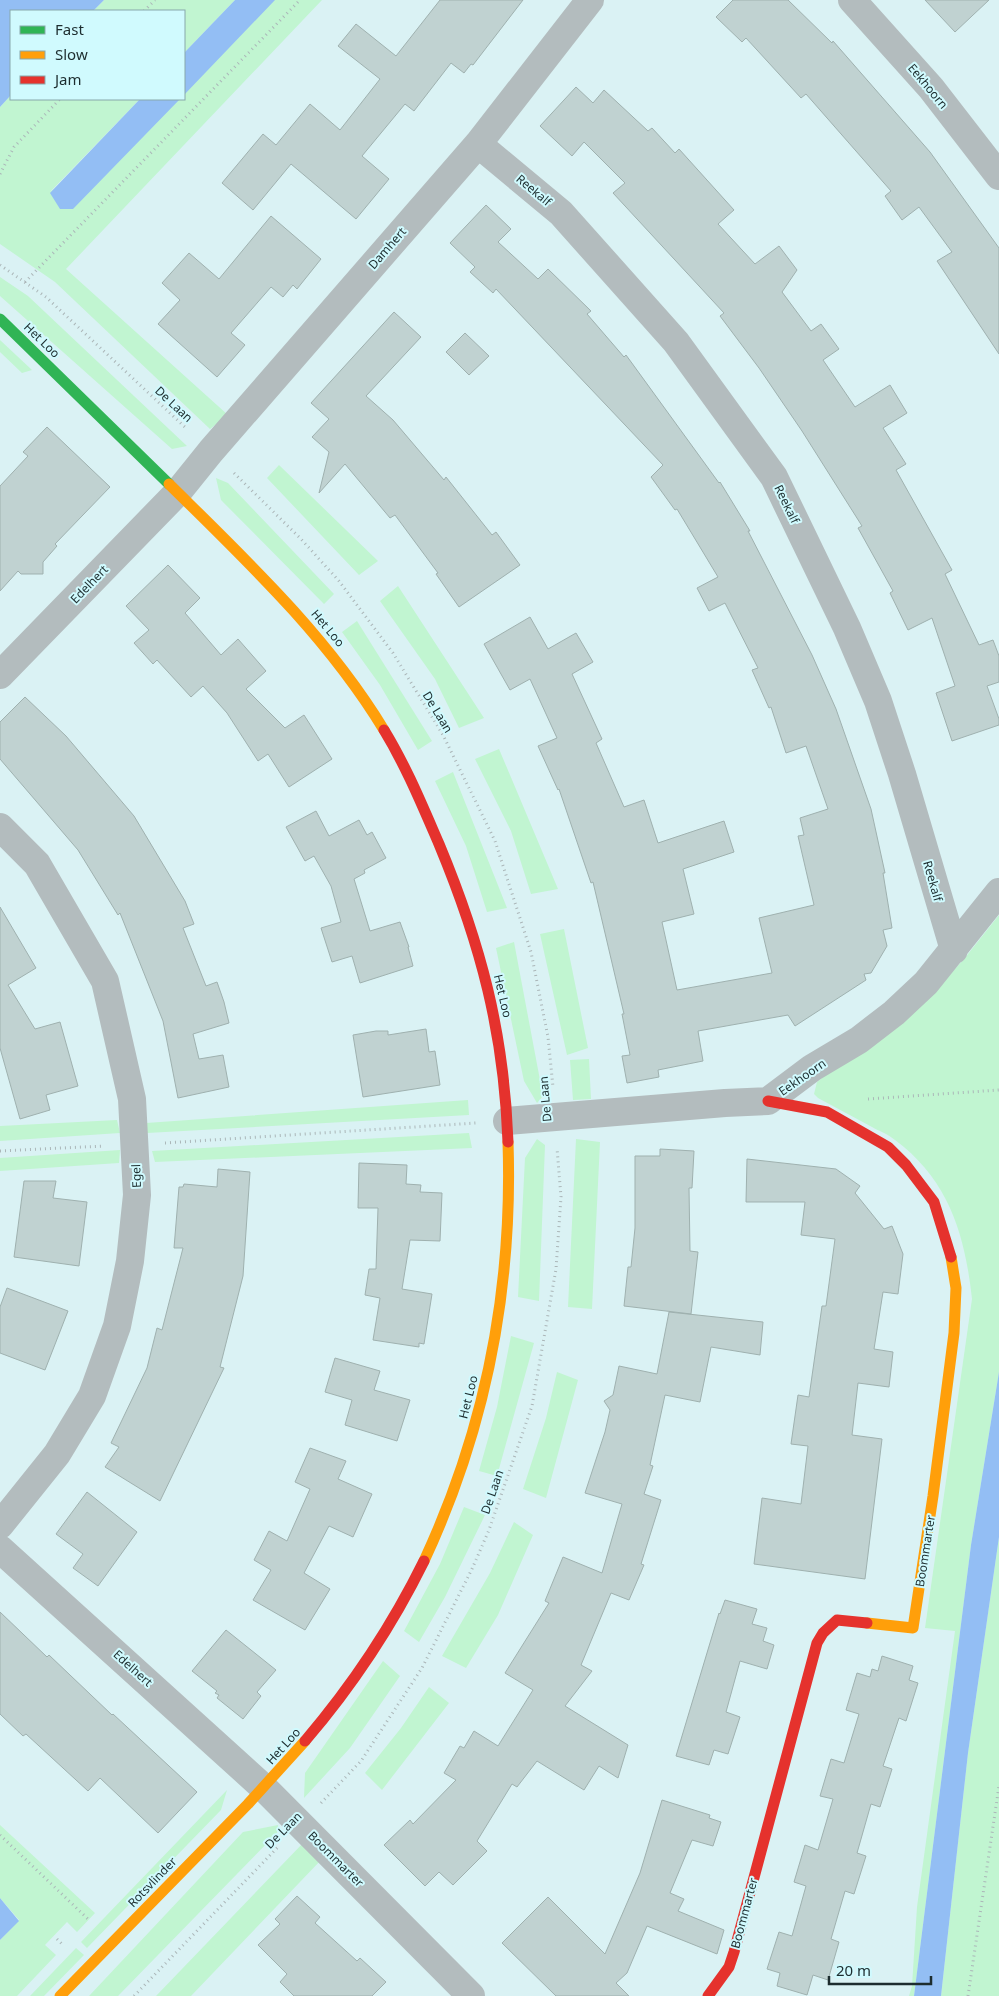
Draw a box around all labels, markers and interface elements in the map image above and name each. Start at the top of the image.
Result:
legend [10,10,185,100]
text: Fast [55,19,84,39]
text: Slow [55,44,88,64]
street label: Eekhoorn [904,60,952,112]
text: Jam [53,69,82,89]
street label: Reekalf [513,170,556,210]
street label: Damhert [364,223,410,273]
street label: Het Loo [20,319,64,361]
street label: De Laan [151,382,197,426]
street label: Reekalf [770,482,804,527]
street label: Edelhert [66,561,112,607]
street label: Het Loo [307,606,349,650]
street label: De Laan [419,688,457,736]
street label: Reekalf [919,859,947,904]
street label: Het Loo [490,973,516,1019]
street label: Eekhoorn [775,1055,829,1099]
street label: De Laan [535,1075,555,1123]
street label: Egel [127,1164,145,1188]
street label: Het Loo [454,1374,482,1420]
street label: De Laan [477,1468,507,1516]
street label: Boommarter [911,1514,939,1588]
street label: Edelhert [110,1646,157,1691]
street label: Het Loo [262,1724,304,1768]
street label: De Laan [261,1808,305,1852]
street label: Boommarter [304,1827,368,1891]
street label: Rotsvlinder [124,1853,180,1911]
street label: Boommarter [726,1876,762,1950]
scale bar [829,1954,932,1986]
text: 20 m [836,1960,871,1980]

